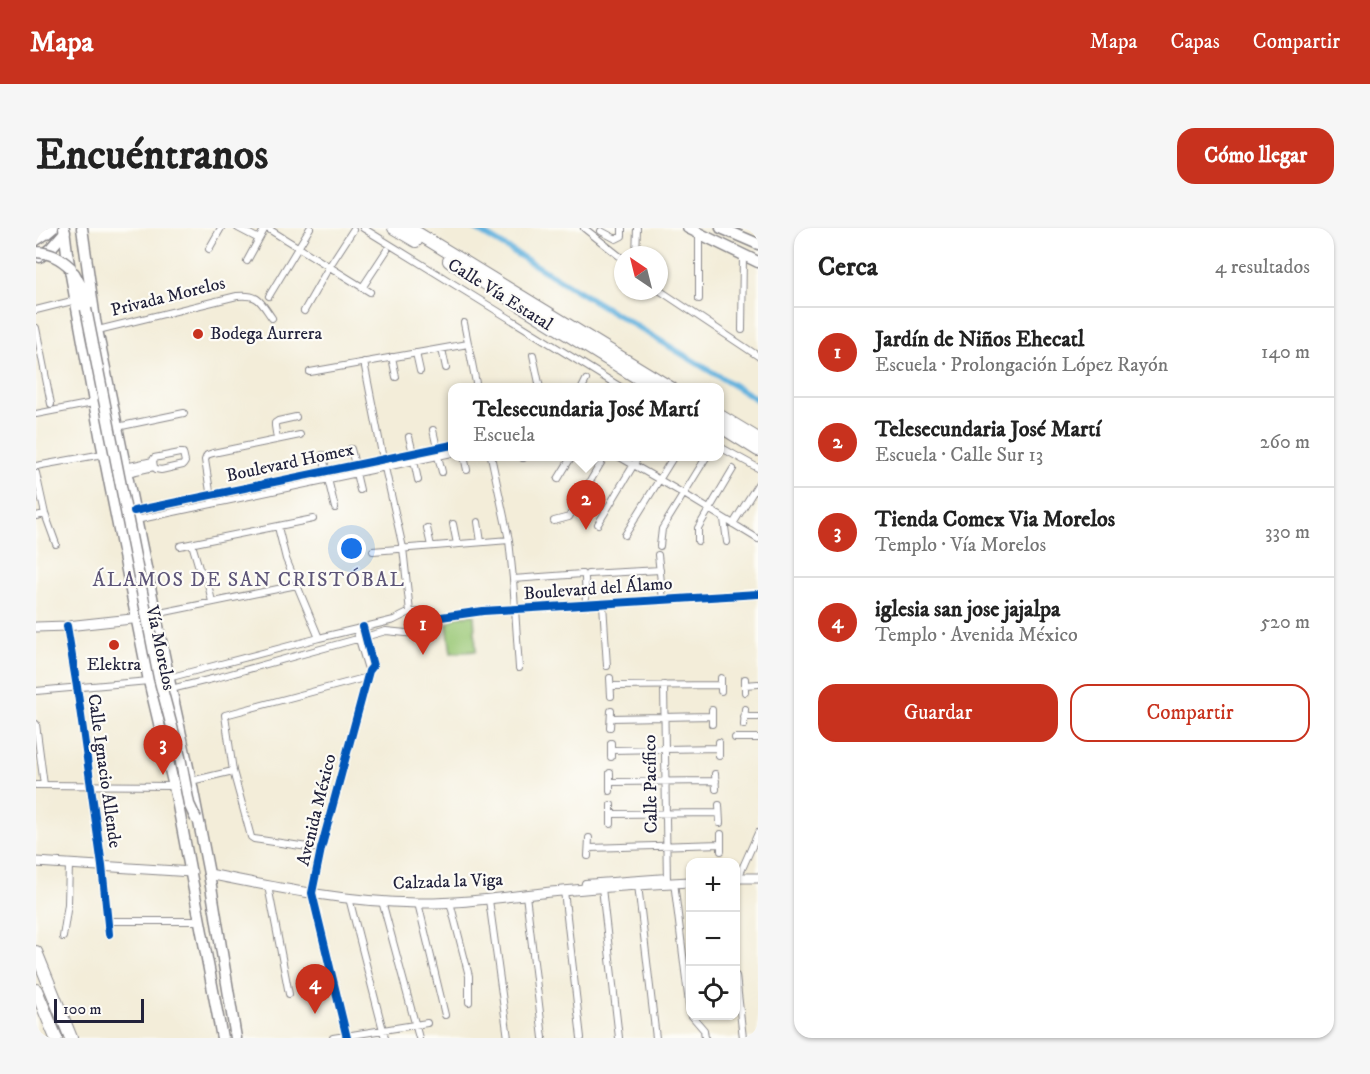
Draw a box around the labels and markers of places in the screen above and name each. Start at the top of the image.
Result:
place label: Bodega Aurrera [210,323,323,345]
marker: Bodega Aurrera [191,327,205,341]
pin: 2 [566,480,606,530]
pin: 1 [404,606,442,655]
marker: Elektra [107,638,121,652]
place label: Elektra [87,654,142,676]
pin: 3 [144,726,182,775]
pin: 4 [296,964,334,1014]

